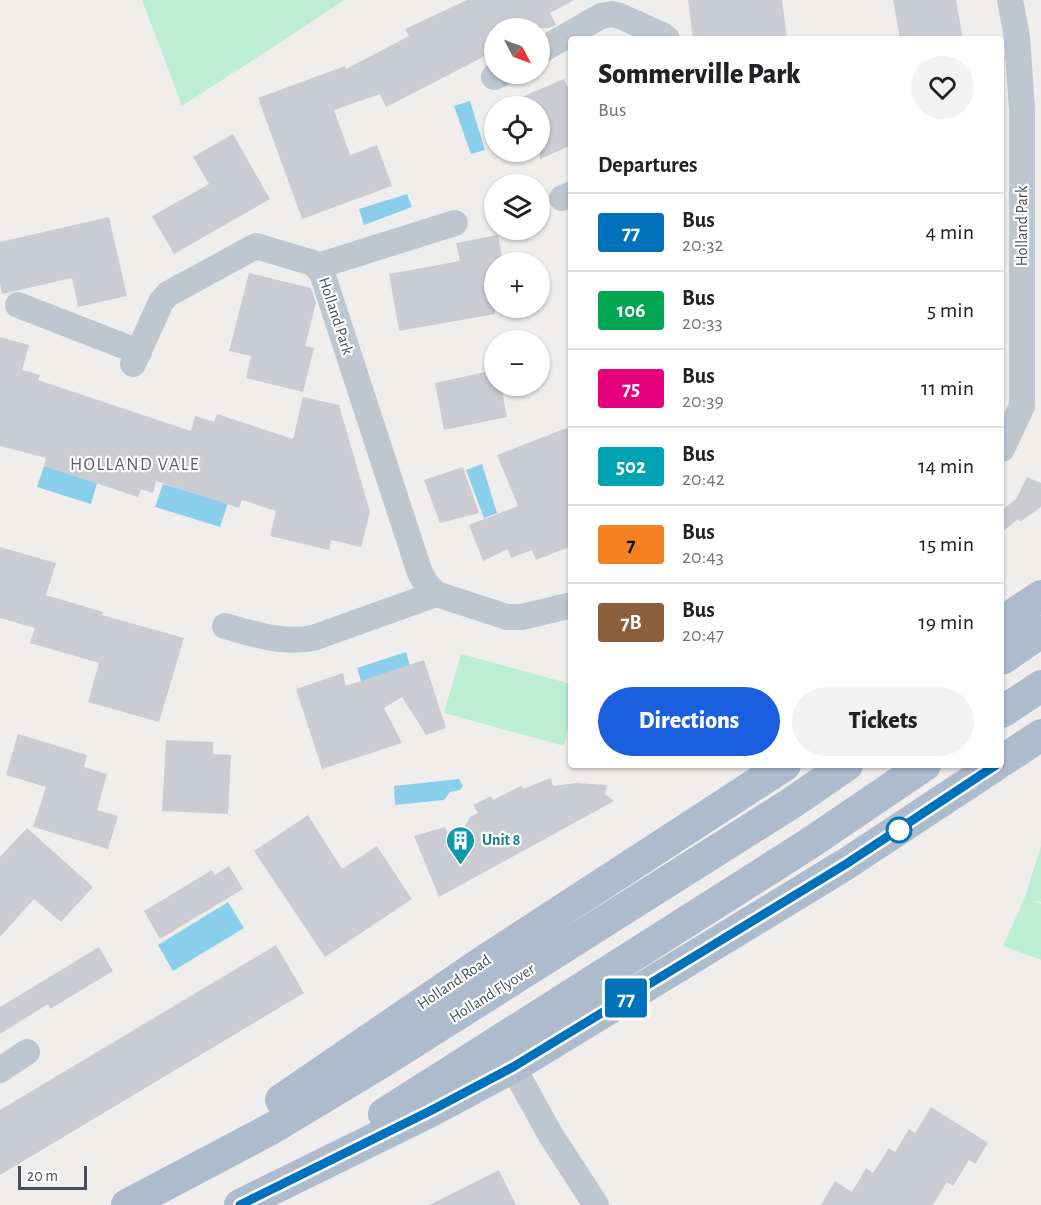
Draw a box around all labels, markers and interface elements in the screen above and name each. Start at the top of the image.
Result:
north arrow [484,18,550,84]
map controls [484,18,550,396]
button: heart [911,56,974,119]
text: Sommerville Park [598,61,800,89]
button: locate [484,96,550,162]
text: Bus [598,100,626,120]
text: Departures [598,154,698,176]
button: layers [484,174,550,240]
street label: Holland Park [1014,185,1030,266]
text: Bus [682,209,715,231]
text: 4 min [926,221,974,243]
text: 77 [622,222,640,243]
text: 20:32 [682,235,724,255]
button: + [484,252,550,318]
street label: Holland Park [316,275,356,357]
text: Bus [682,287,715,309]
text: 5 min [927,299,974,321]
text: 106 [617,300,645,321]
text: 20:33 [682,313,723,333]
button: − [484,330,550,396]
text: Bus [682,365,715,387]
text: 11 min [921,377,974,399]
text: 75 [622,378,640,399]
text: 20:39 [682,391,724,411]
text: Bus [682,443,715,465]
text: 14 min [918,455,974,477]
district label: HOLLAND VALE [70,456,200,474]
text: 502 [616,456,646,477]
text: 20:42 [682,469,725,489]
text: Bus [682,521,715,543]
text: 15 min [919,533,974,555]
text: 7 [626,534,636,555]
text: 20:43 [682,547,724,567]
text: Bus [682,599,715,621]
text: 19 min [918,611,974,633]
text: 7B [620,612,642,633]
text: 20:47 [682,625,724,645]
button: Directions [598,687,780,756]
button: Tickets [792,687,974,756]
unlabelled marker [886,817,912,843]
building icon: Unit 8 [445,824,477,866]
place label: Unit 8 [482,832,520,848]
street label: Holland Road [414,952,494,1012]
street label: Holland Flyover [447,960,539,1026]
line badge: 77 [599,978,653,1018]
text: 77 [617,988,635,1009]
scale bar [18,1163,87,1190]
text: 20 m [27,1168,58,1184]

